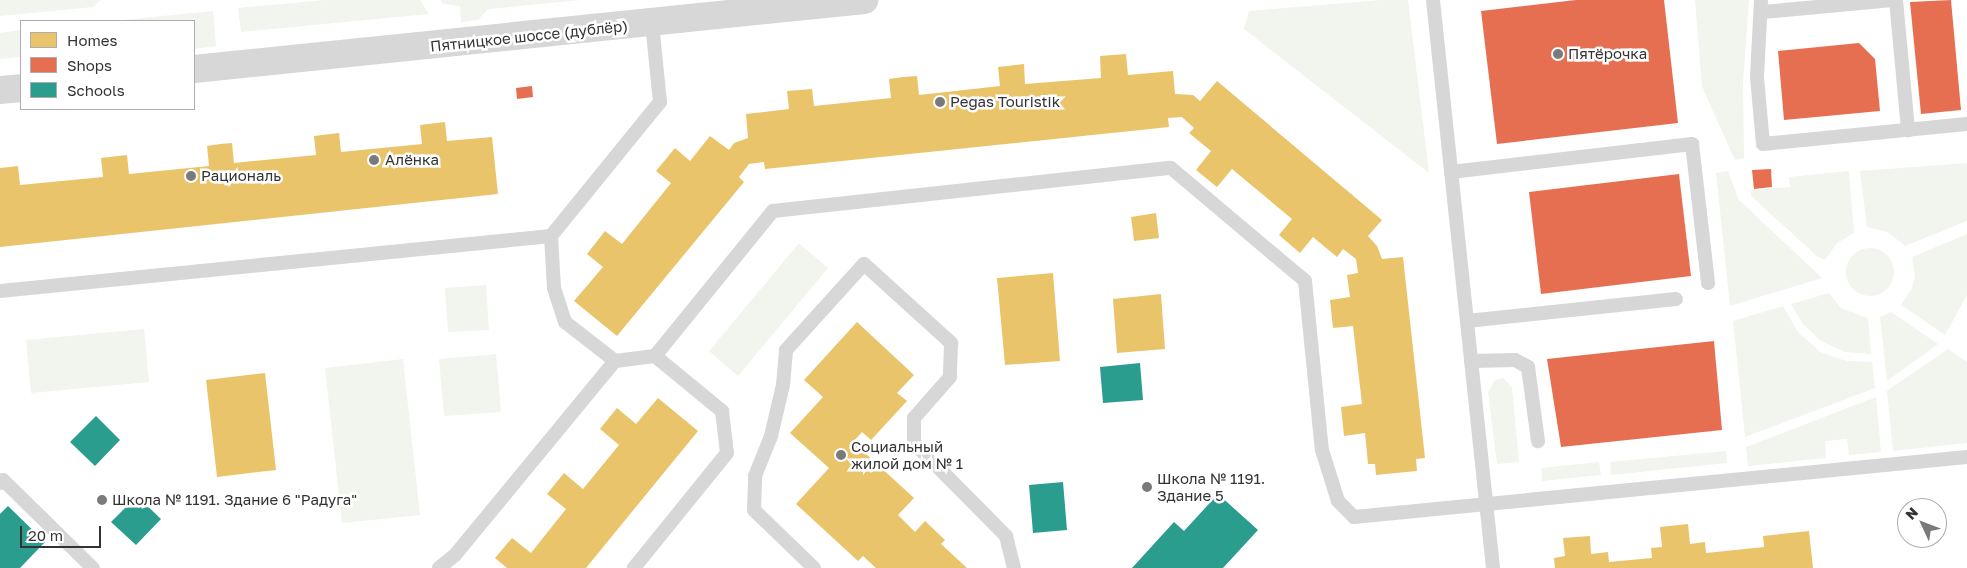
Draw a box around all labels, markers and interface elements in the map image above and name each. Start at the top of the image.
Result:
street label: Пятницкое шоссе (дублёр) [429,17,629,55]
legend [20,20,195,110]
text: Homes [67,31,117,49]
place label: Пятёрочка [1568,45,1647,63]
marker: Пятёрочка [1552,48,1564,60]
text: Shops [67,56,112,74]
text: Schools [67,81,125,99]
place label: Pegas Touristik [950,93,1060,111]
marker: Pegas Touristik [934,96,946,108]
place label: Алёнка [385,151,439,169]
marker: Алёнка [367,153,381,167]
place label: Рациональ [201,167,281,185]
marker: Рациональ [185,170,197,182]
place label: Социальный жилой дом № 1 [851,437,963,472]
marker: Социальный жилой дом № 1 [835,449,847,461]
place label: Школа № 1191. Здание 5 [1157,469,1265,504]
marker: Школа № 1191. Здание 5 [1141,481,1153,493]
place label: Школа № 1191. Здание 6 "Радуга" [112,491,357,509]
marker: Школа № 1191. Здание 6 "Радуга" [96,494,108,506]
north arrow [1897,498,1947,548]
text: N [1902,503,1921,523]
scale bar [22,516,104,548]
text: 20 m [28,526,63,544]

